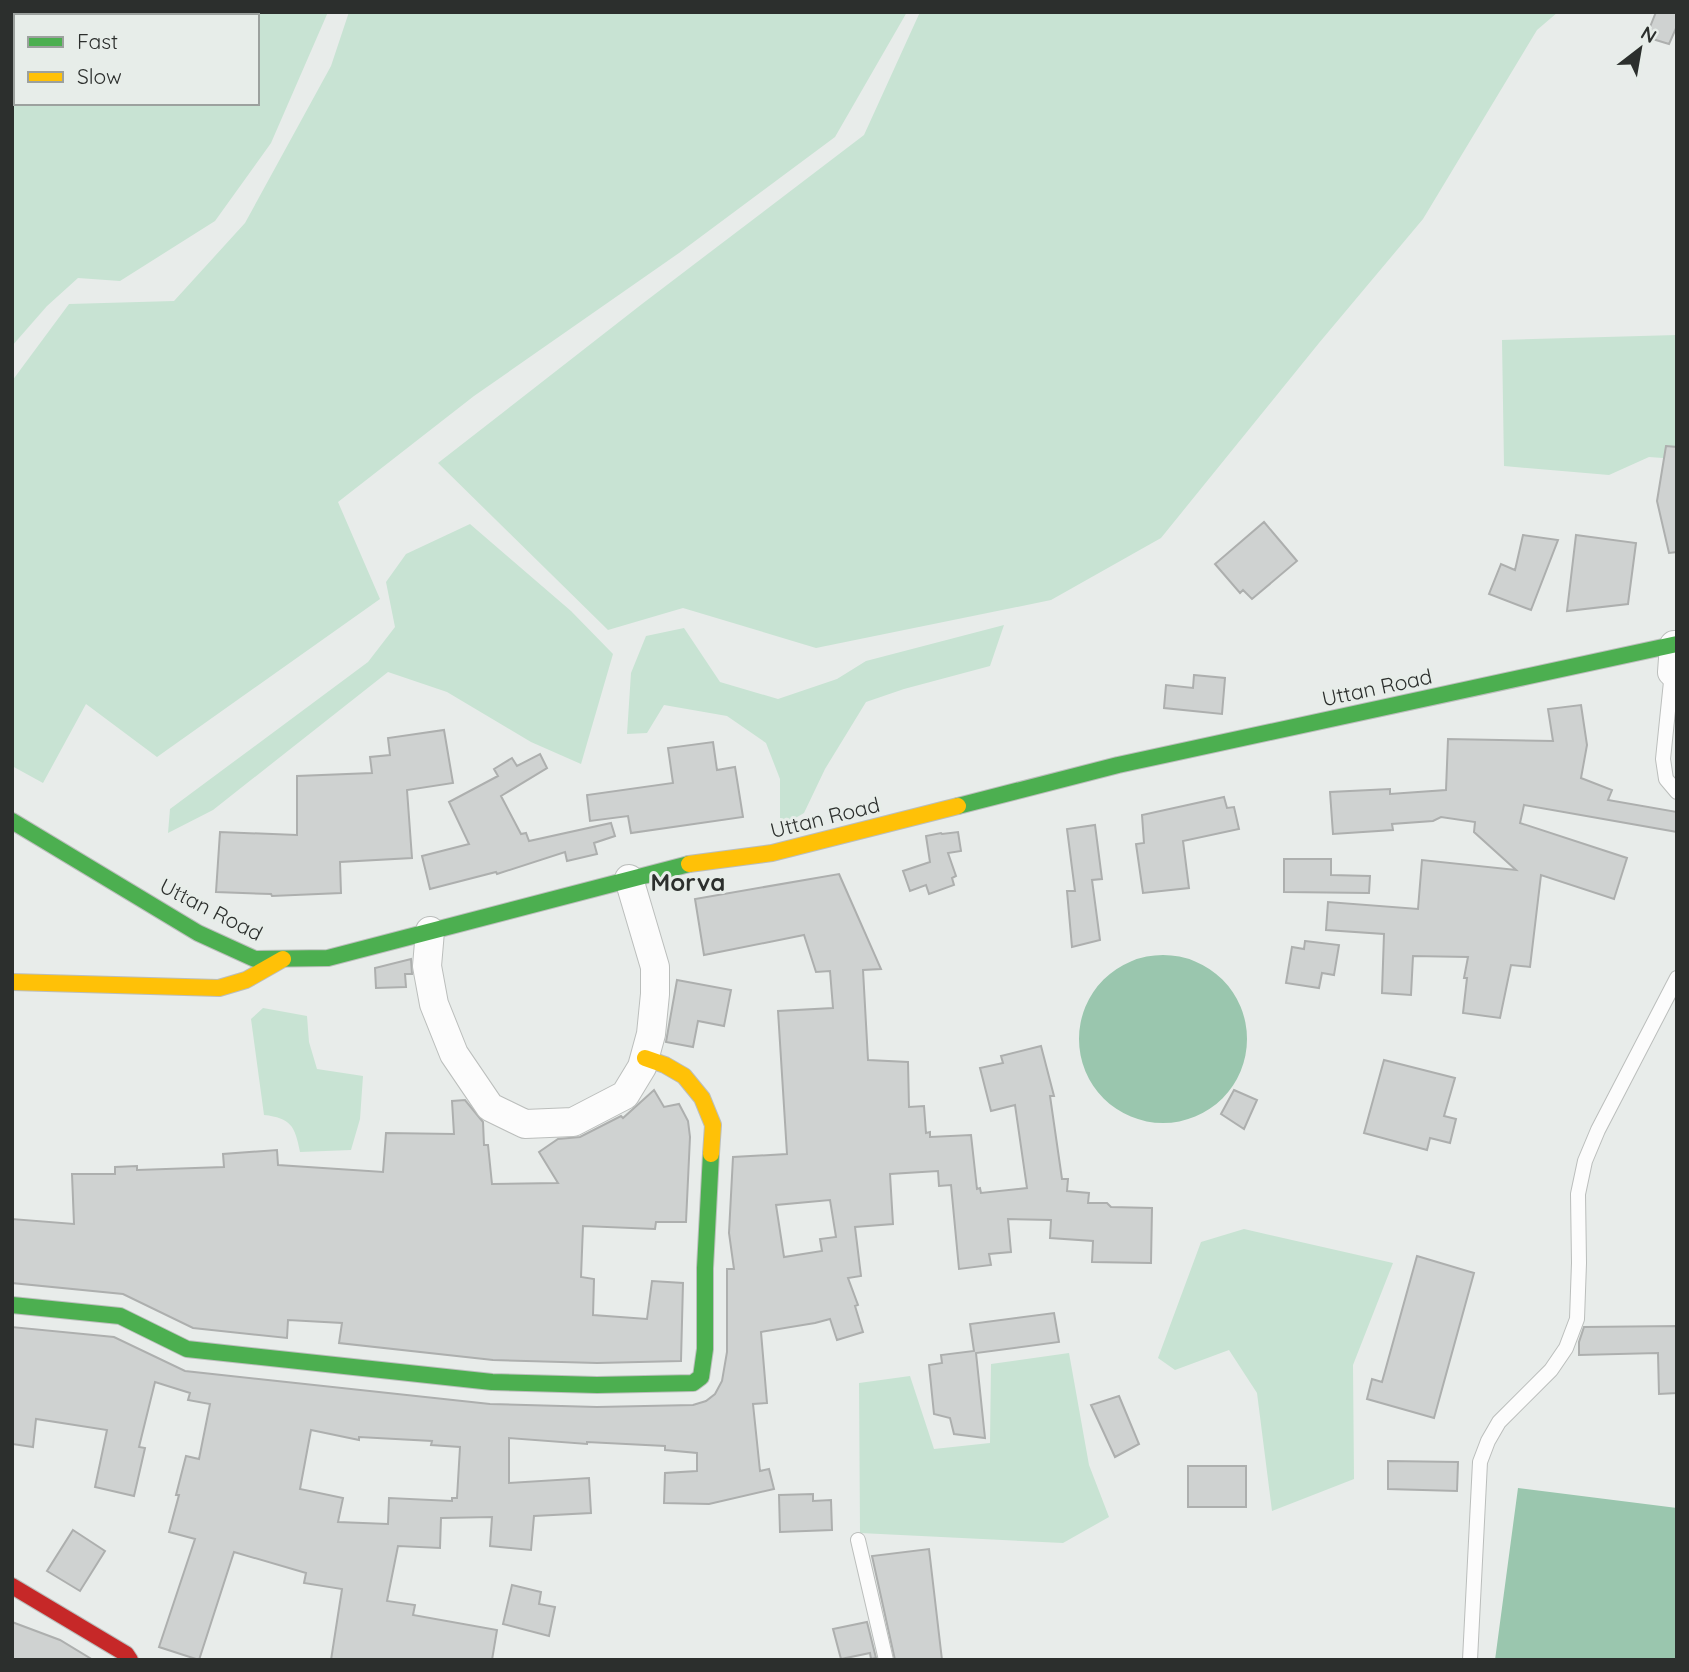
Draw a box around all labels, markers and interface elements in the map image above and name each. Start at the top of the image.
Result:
legend [14,14,259,105]
north arrow [1605,14,1675,84]
text: N [1637,21,1661,48]
text: Fast [77,28,118,54]
text: Slow [77,63,122,89]
street label: Uttan Road [1319,663,1434,711]
street label: Uttan Road [767,791,882,843]
district label: Morva [651,867,725,897]
street label: Uttan Road [156,872,267,946]

